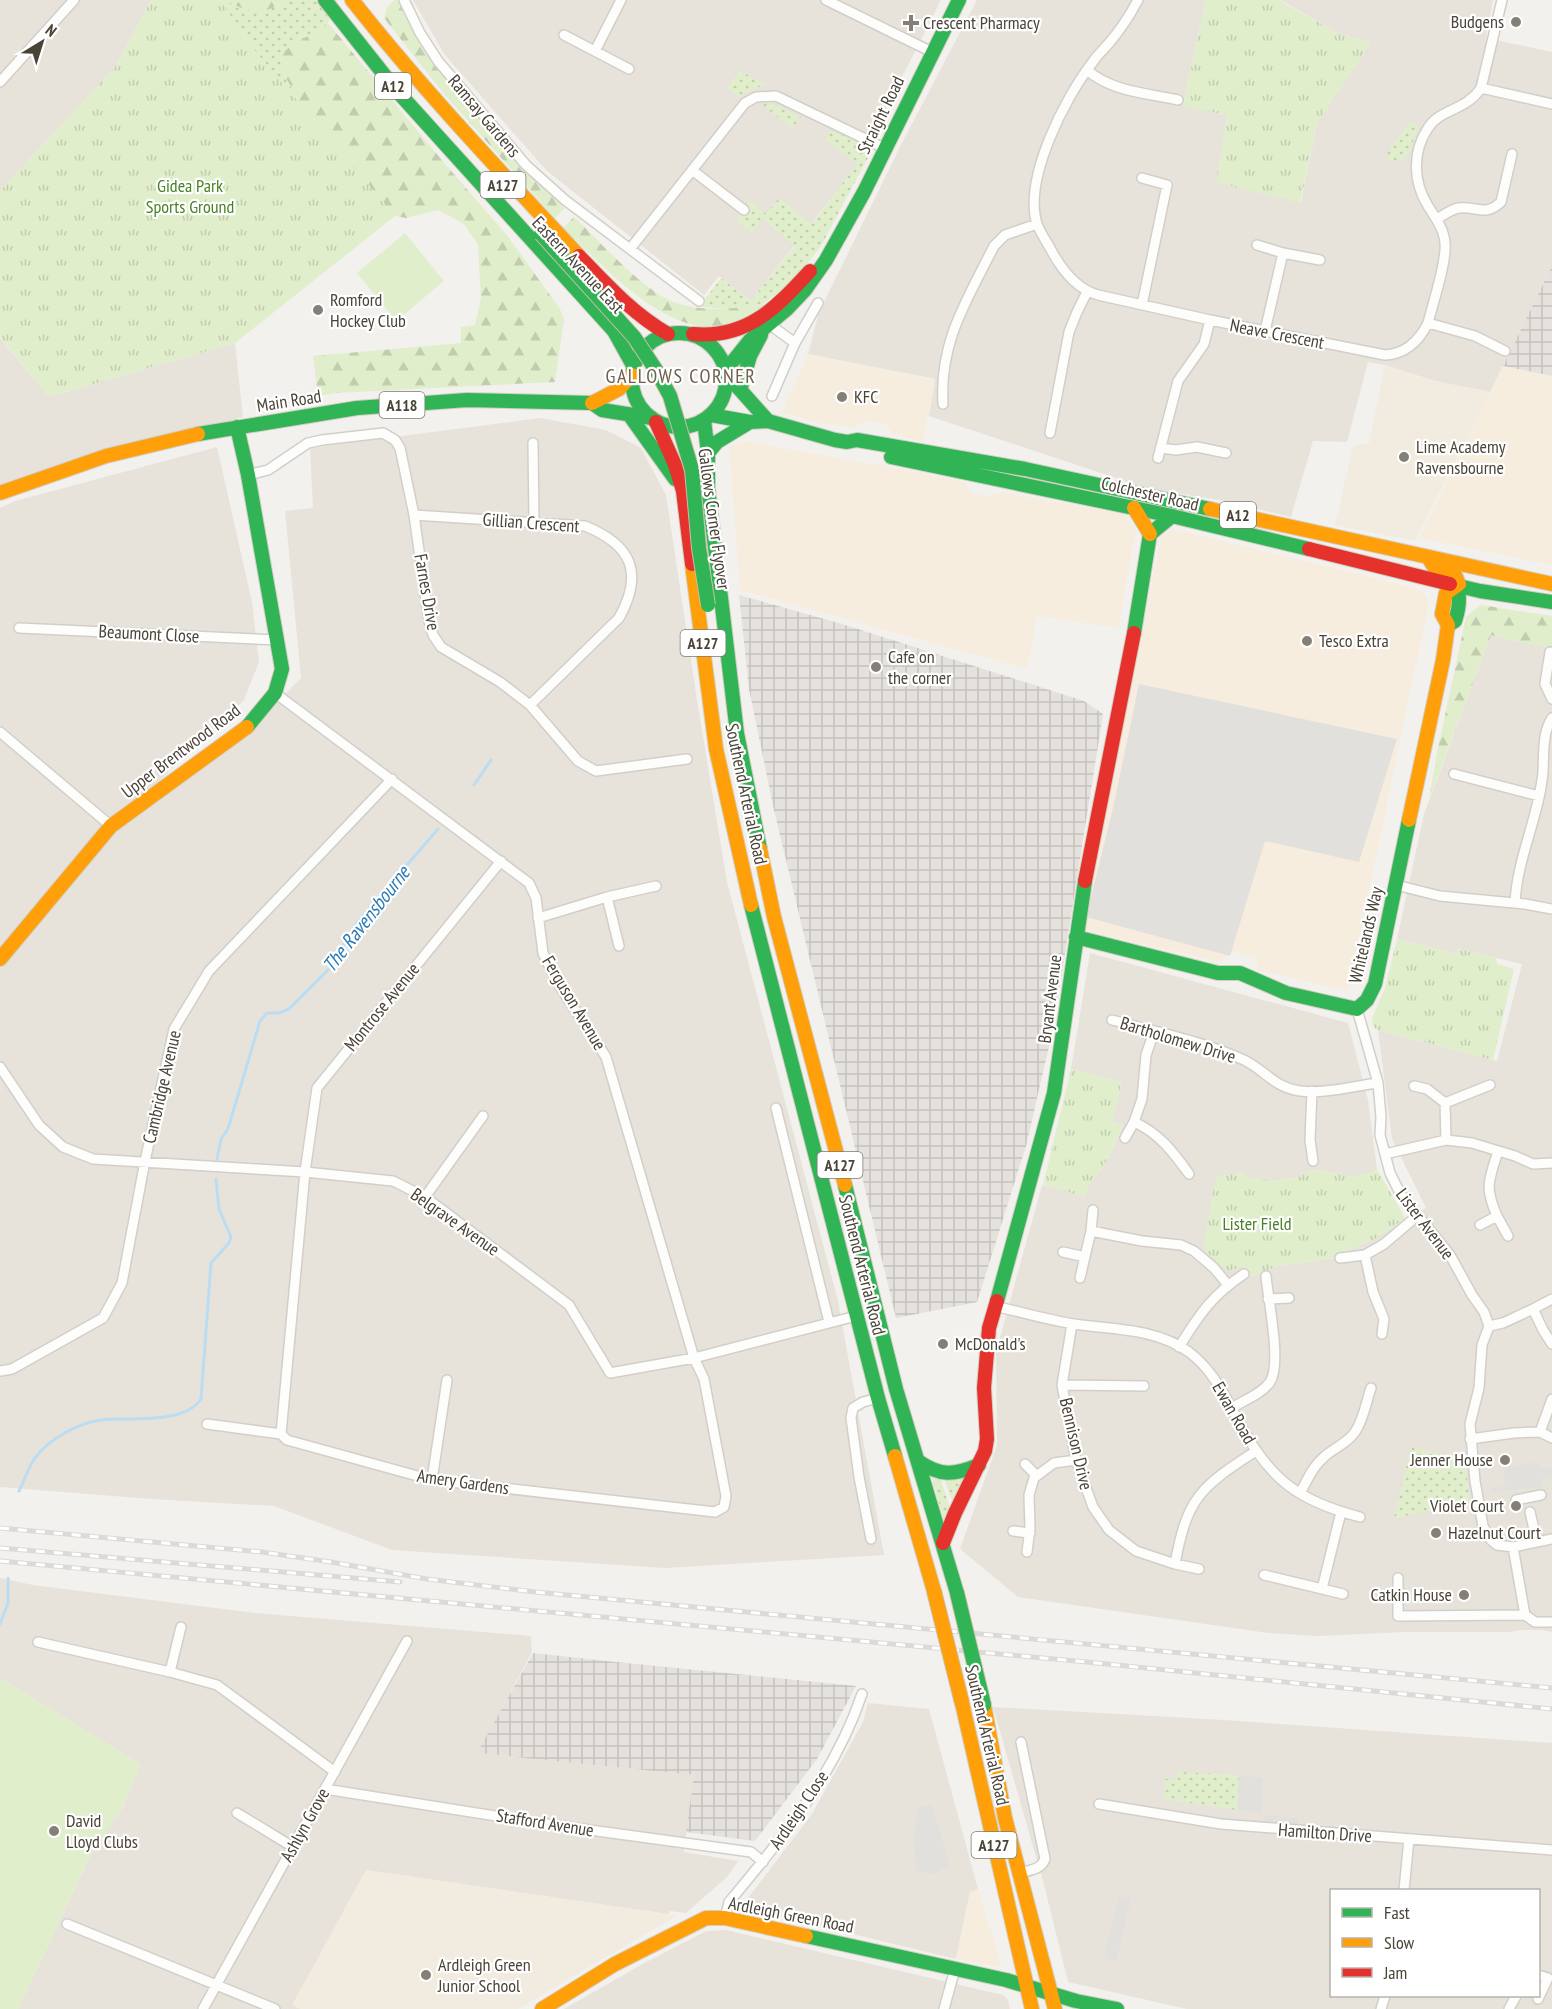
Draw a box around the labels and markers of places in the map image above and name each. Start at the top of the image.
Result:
place label: Budgens [1451,10,1504,33]
place label: Crescent Pharmacy [923,11,1040,34]
marker: Budgens [1509,15,1523,29]
marker: Crescent Pharmacy [904,16,918,30]
place label: Romford Hockey Club [330,288,406,332]
marker: Romford Hockey Club [311,303,325,317]
place label: KFC [854,385,879,408]
marker: KFC [835,390,849,404]
place label: Lime Academy Ravensbourne [1416,435,1506,479]
marker: Lime Academy Ravensbourne [1397,450,1411,464]
place label: Tesco Extra [1319,629,1389,652]
marker: Tesco Extra [1300,634,1314,648]
place label: Cafe on the corner [888,645,951,689]
marker: Cafe on the corner [869,660,883,674]
place label: McDonald's [955,1332,1026,1355]
marker: McDonald's [936,1337,950,1351]
place label: Jenner House [1409,1448,1493,1471]
marker: Jenner House [1498,1453,1512,1467]
place label: Violet Court [1429,1494,1504,1517]
marker: Violet Court [1509,1499,1523,1513]
place label: Hazelnut Court [1448,1521,1541,1544]
marker: Hazelnut Court [1429,1526,1443,1540]
place label: Catkin House [1370,1583,1452,1606]
marker: Catkin House [1457,1588,1471,1602]
place label: David Lloyd Clubs [66,1809,138,1853]
marker: David Lloyd Clubs [47,1824,61,1838]
place label: Ardleigh Green Junior School [437,1953,531,1997]
marker: Ardleigh Green Junior School [419,1968,433,1982]

